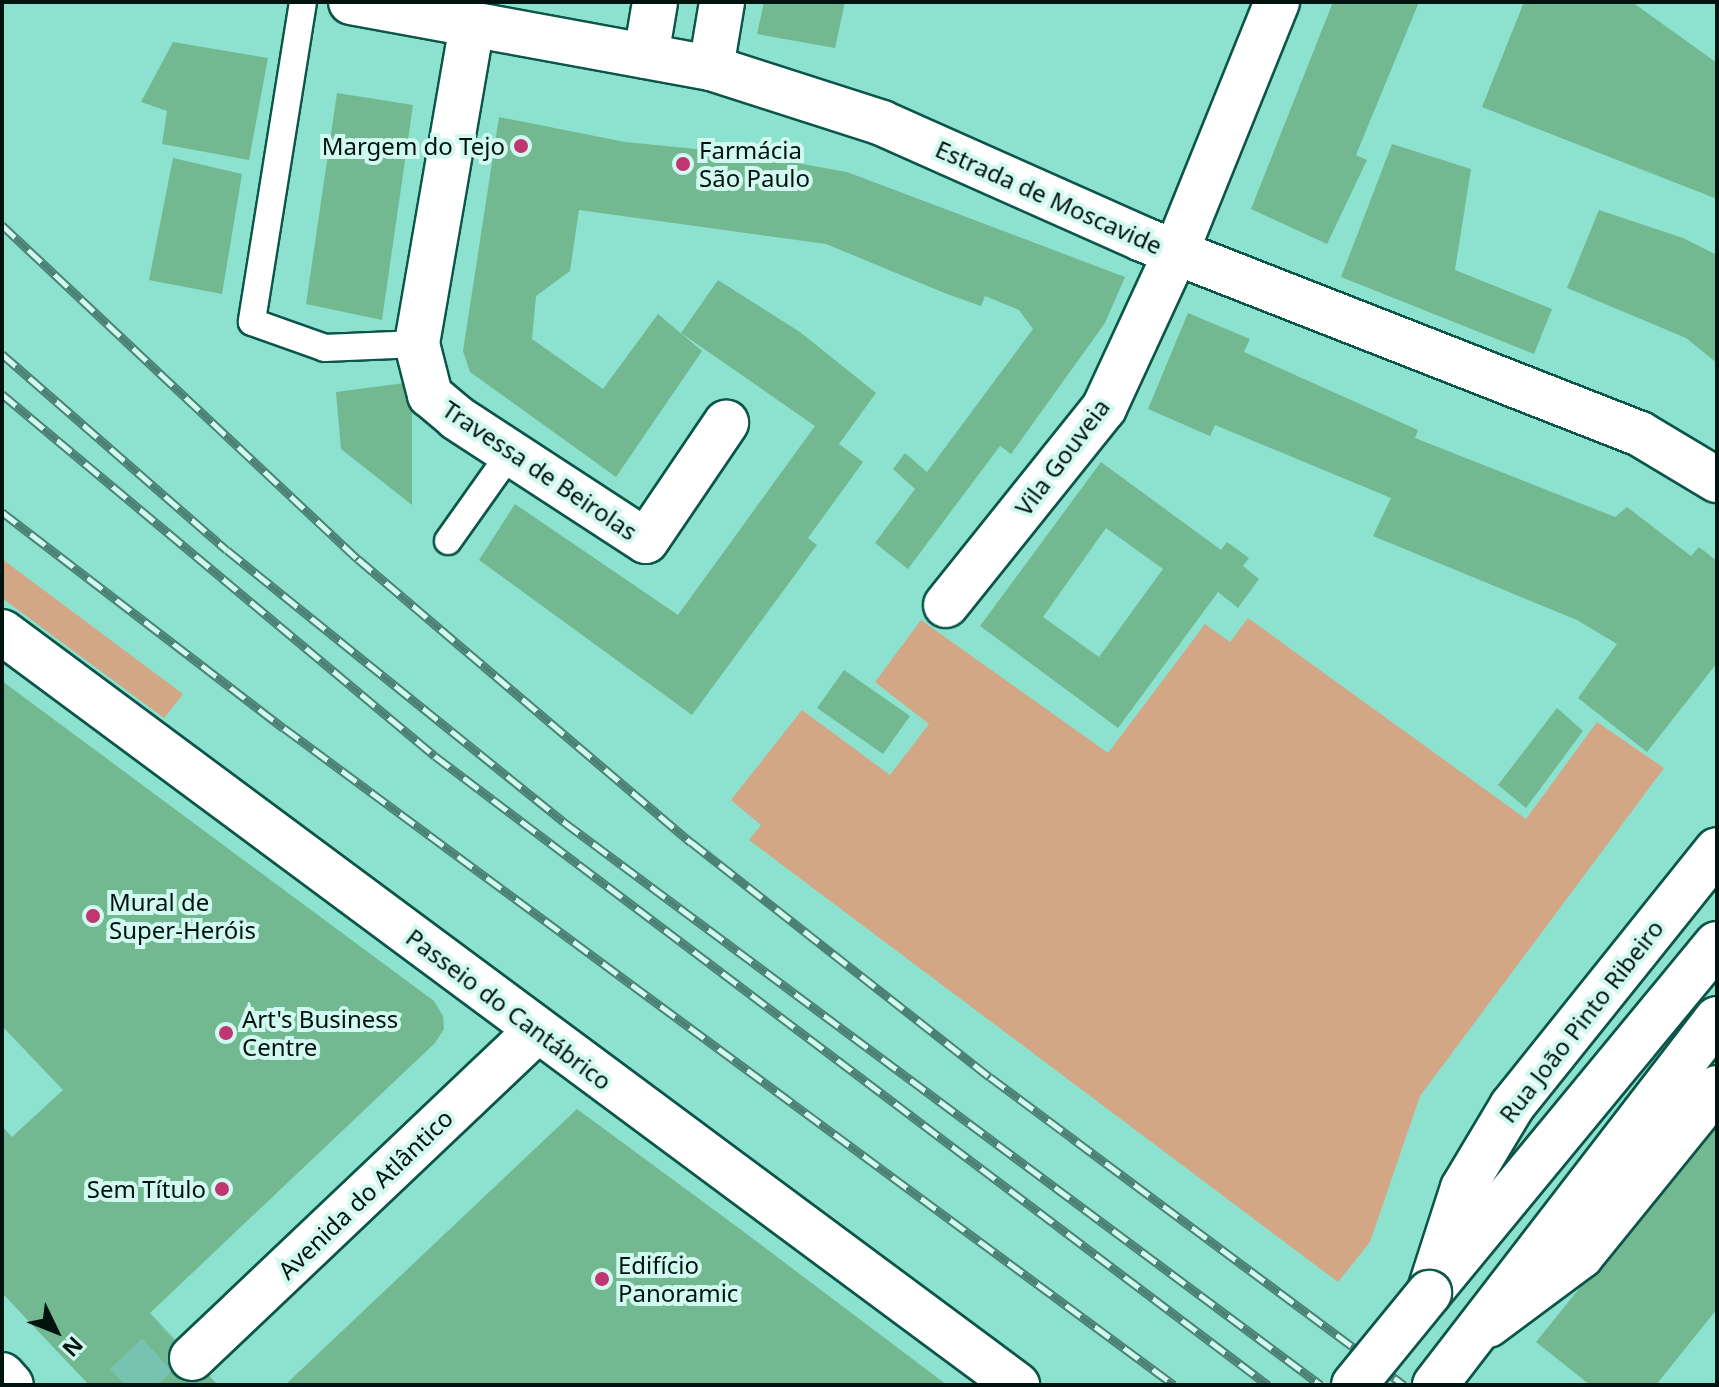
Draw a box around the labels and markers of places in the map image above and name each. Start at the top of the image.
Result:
place label: Margem do Tejo [322,132,505,160]
place label: Farmácia São Paulo [699,136,810,192]
marker: Margem do Tejo [512,137,530,155]
marker: Farmácia São Paulo [674,155,692,173]
place label: Mural de Super-Heróis [109,888,256,944]
marker: Mural de Super-Heróis [84,907,102,925]
place label: Art's Business Centre [242,1005,398,1061]
marker: Art's Business Centre [217,1024,235,1042]
place label: Sem Título [87,1175,206,1203]
marker: Sem Título [213,1180,231,1198]
place label: Edifício Panoramic [618,1251,738,1307]
marker: Edifício Panoramic [593,1270,611,1288]

